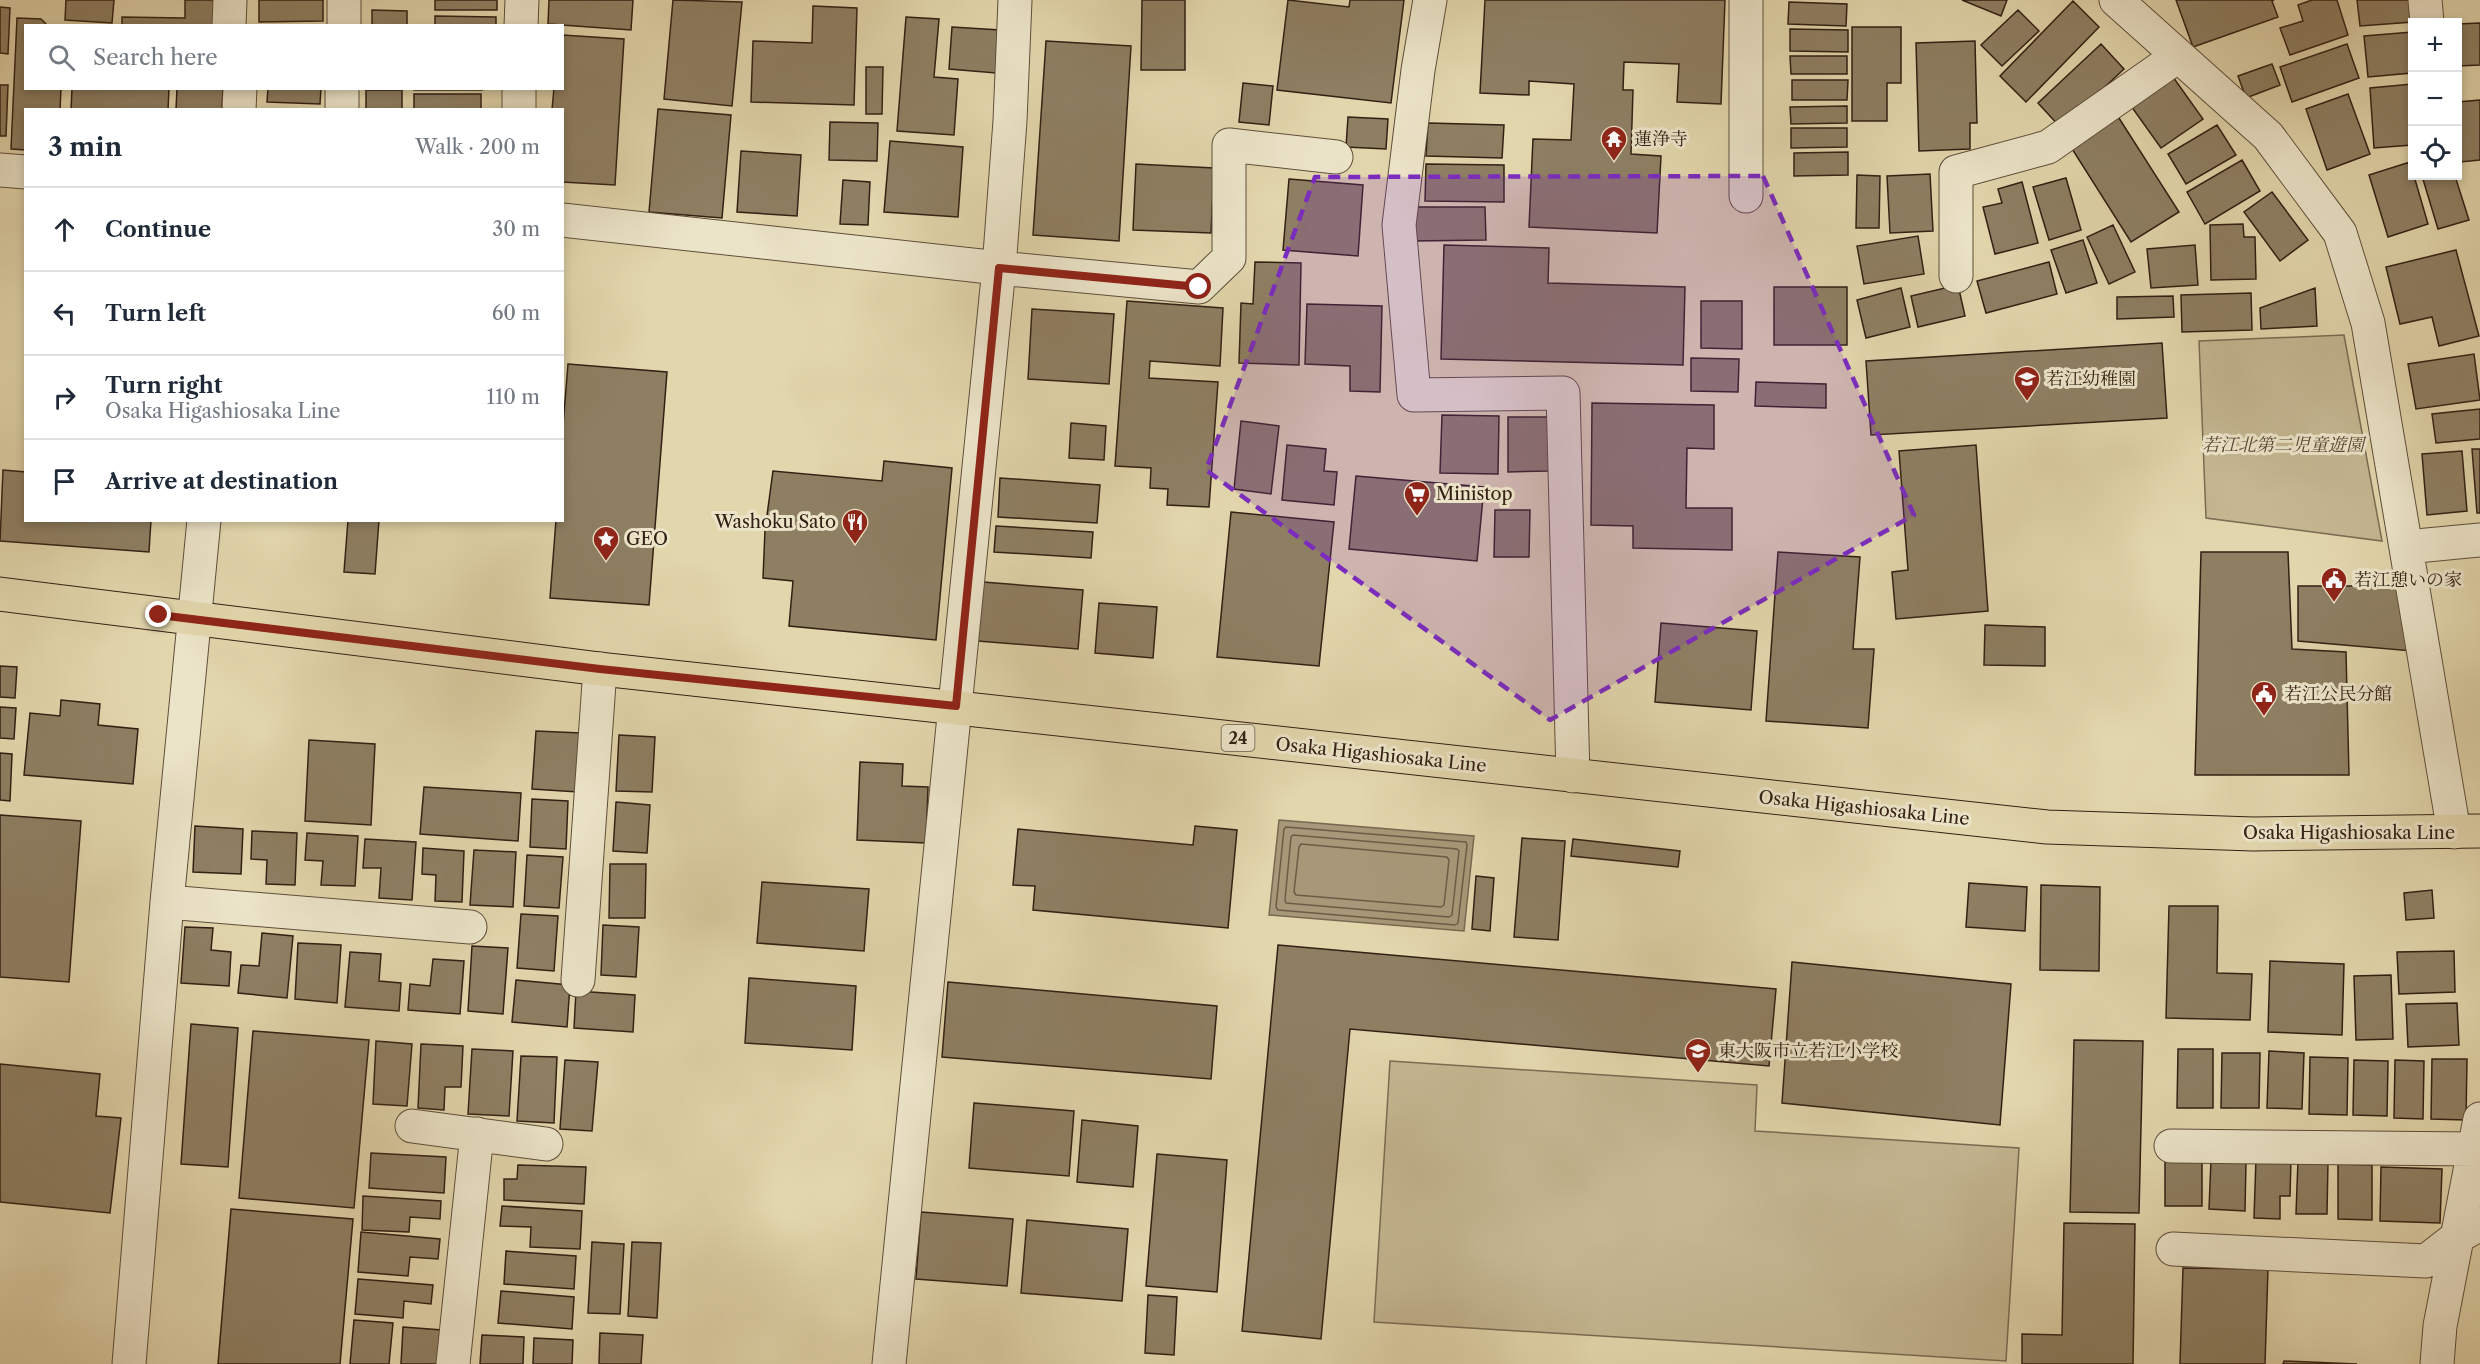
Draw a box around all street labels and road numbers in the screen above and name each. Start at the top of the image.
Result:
road number: 24 [1222,725,1254,751]
street label: Osaka Higashiosaka Line [1274,733,1488,777]
street label: Osaka Higashiosaka Line [1757,786,1971,830]
street label: Osaka Higashiosaka Line [2243,822,2455,844]

